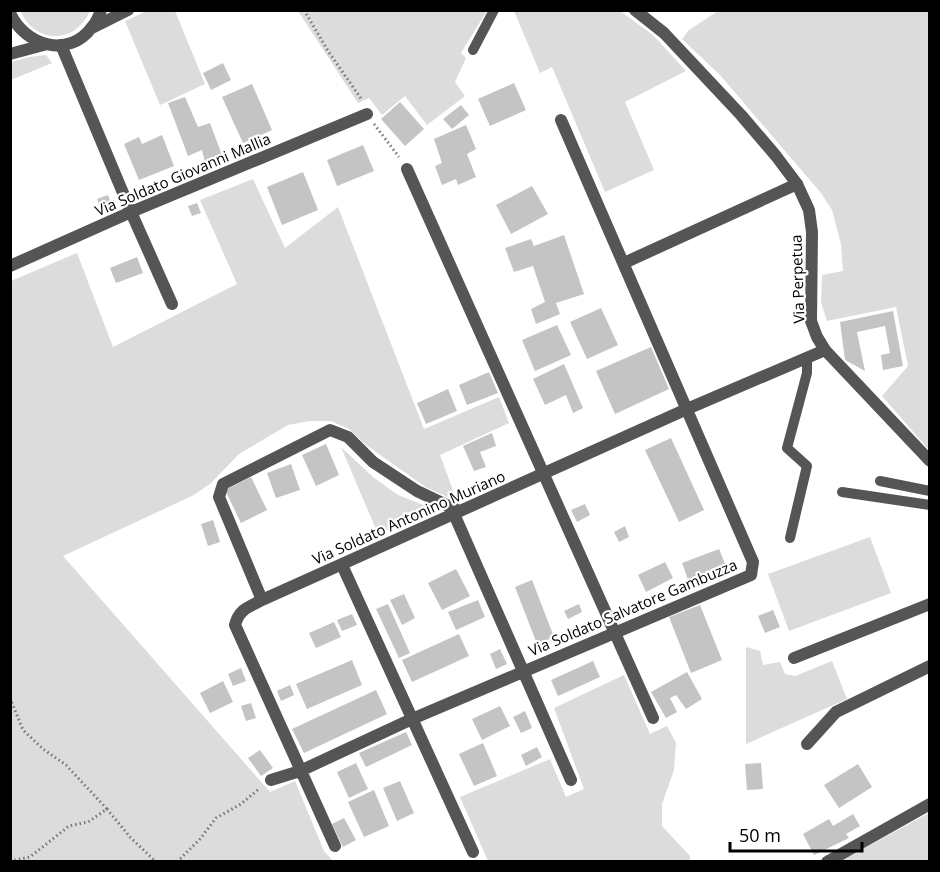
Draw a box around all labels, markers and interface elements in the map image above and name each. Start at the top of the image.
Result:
street label: Via Soldato Giovanni Mallia [92,128,273,220]
street label: Via Perpetua [785,234,809,324]
street label: Via Soldato Antonino Muriano [309,465,508,569]
street label: Via Soldato Salvatore Gambuzza [525,554,740,660]
scale bar [730,815,862,853]
text: 50 m [739,823,781,847]

